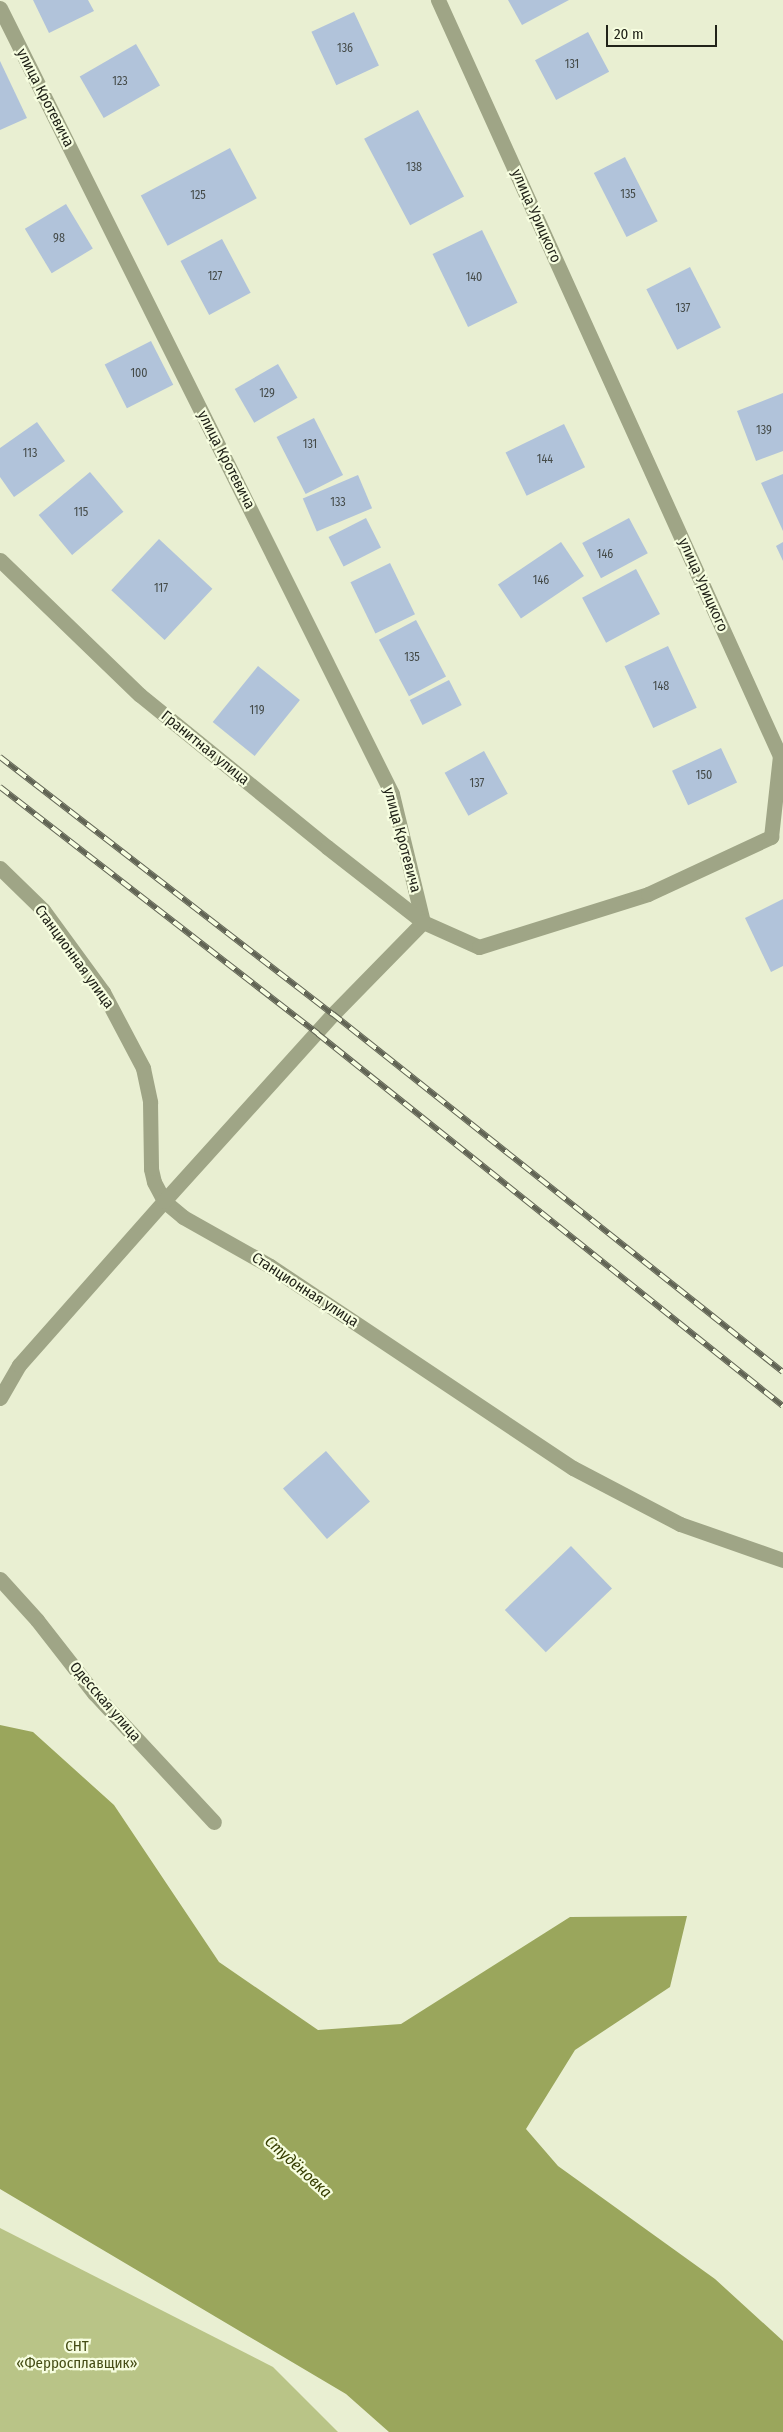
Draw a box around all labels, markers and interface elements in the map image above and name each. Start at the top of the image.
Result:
scale bar [608,15,719,47]
text: 20 m [614,25,644,43]
house number: 136 [337,42,353,56]
street label: улица Кротевича [12,46,78,150]
house number: 131 [565,58,579,72]
house number: 123 [112,75,128,89]
house number: 138 [406,161,422,175]
street label: улица Урицкого [507,166,565,266]
house number: 135 [620,188,636,202]
house number: 125 [190,189,206,203]
house number: 98 [53,232,65,246]
house number: 127 [208,270,222,284]
house number: 140 [466,271,482,285]
house number: 137 [676,302,690,316]
house number: 100 [130,367,148,381]
house number: 129 [259,387,275,401]
street label: улица Кротевича [193,408,259,512]
house number: 139 [756,424,772,438]
house number: 131 [303,438,317,452]
house number: 113 [23,447,37,461]
house number: 144 [537,453,553,467]
house number: 133 [330,496,346,510]
house number: 115 [74,506,88,520]
street label: улица Урицкого [674,535,732,635]
house number: 146 [597,548,613,562]
house number: 146 [533,574,549,588]
house number: 117 [154,582,168,596]
house number: 135 [404,651,420,665]
house number: 148 [653,680,669,694]
house number: 119 [249,704,265,718]
street label: Гранитная улица [157,707,253,789]
house number: 150 [696,769,712,783]
house number: 137 [470,777,484,791]
street label: улица Кротевича [379,785,425,895]
street label: Станционная улица [30,902,118,1012]
street label: Станционная улица [248,1249,362,1331]
street label: Одесская улица [66,1659,144,1745]
water label: Студёновка [261,2132,335,2202]
park label: СНТ «Ферросплавщик» [16,2337,138,2372]

